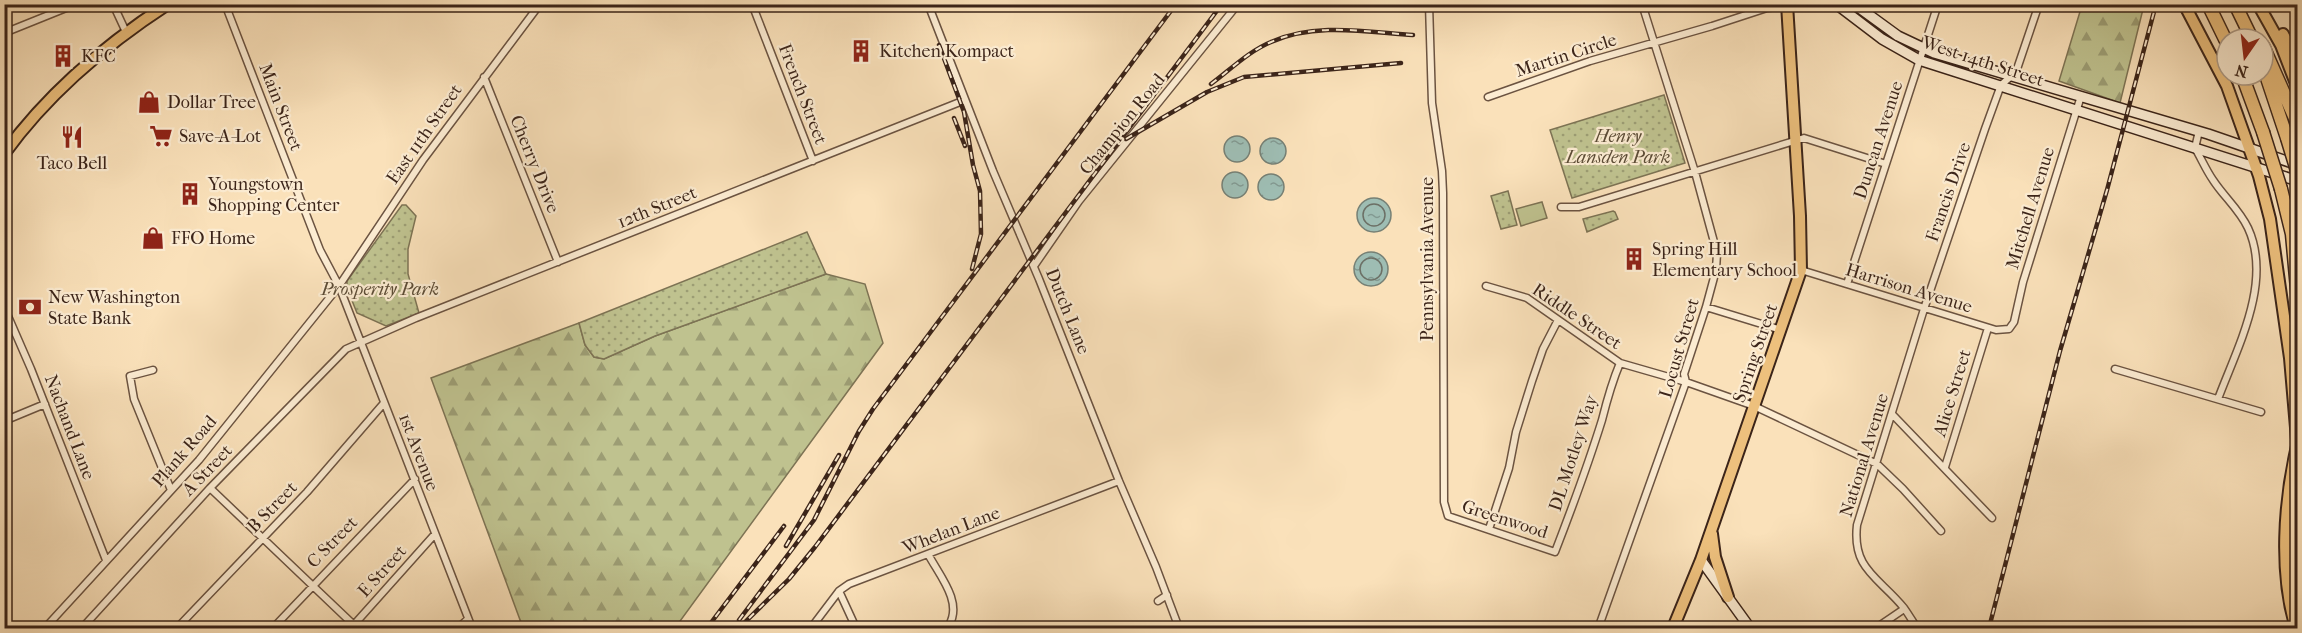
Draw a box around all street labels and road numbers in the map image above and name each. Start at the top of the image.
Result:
street label: Martin Circle [1513,29,1619,82]
street label: West 14th Street [1918,32,2047,91]
street label: French Street [774,41,831,148]
street label: Main Street [254,61,307,154]
street label: Champion Road [1075,69,1170,179]
street label: Duncan Avenue [1849,78,1907,202]
street label: East 11th Street [382,80,467,188]
street label: Cherry Drive [505,112,564,216]
street label: Francis Drive [1922,140,1975,245]
street label: Mitchell Avenue [2002,144,2059,272]
street label: Pennsylvania Avenue [1417,177,1438,341]
street label: 12th Street [615,182,700,233]
street label: Harrison Avenue [1843,259,1975,318]
street label: Dutch Lane [1041,265,1094,357]
street label: Riddle Street [1528,279,1626,354]
street label: Locust Street [1655,295,1704,400]
street label: Spring Street [1729,300,1782,405]
street label: Alice Street [1929,346,1976,440]
street label: Nachand Lane [40,372,99,483]
street label: DL Motley Way [1545,391,1603,514]
street label: National Avenue [1836,391,1893,519]
street label: 1st Avenue [394,410,443,494]
street label: Plank Road [148,411,221,491]
street label: A Street [177,440,237,501]
street label: B Street [243,477,302,537]
street label: Greenwood [1459,496,1551,543]
street label: Whelan Lane [899,502,1003,559]
street label: C Street [303,512,362,572]
street label: E Street [354,541,411,602]

